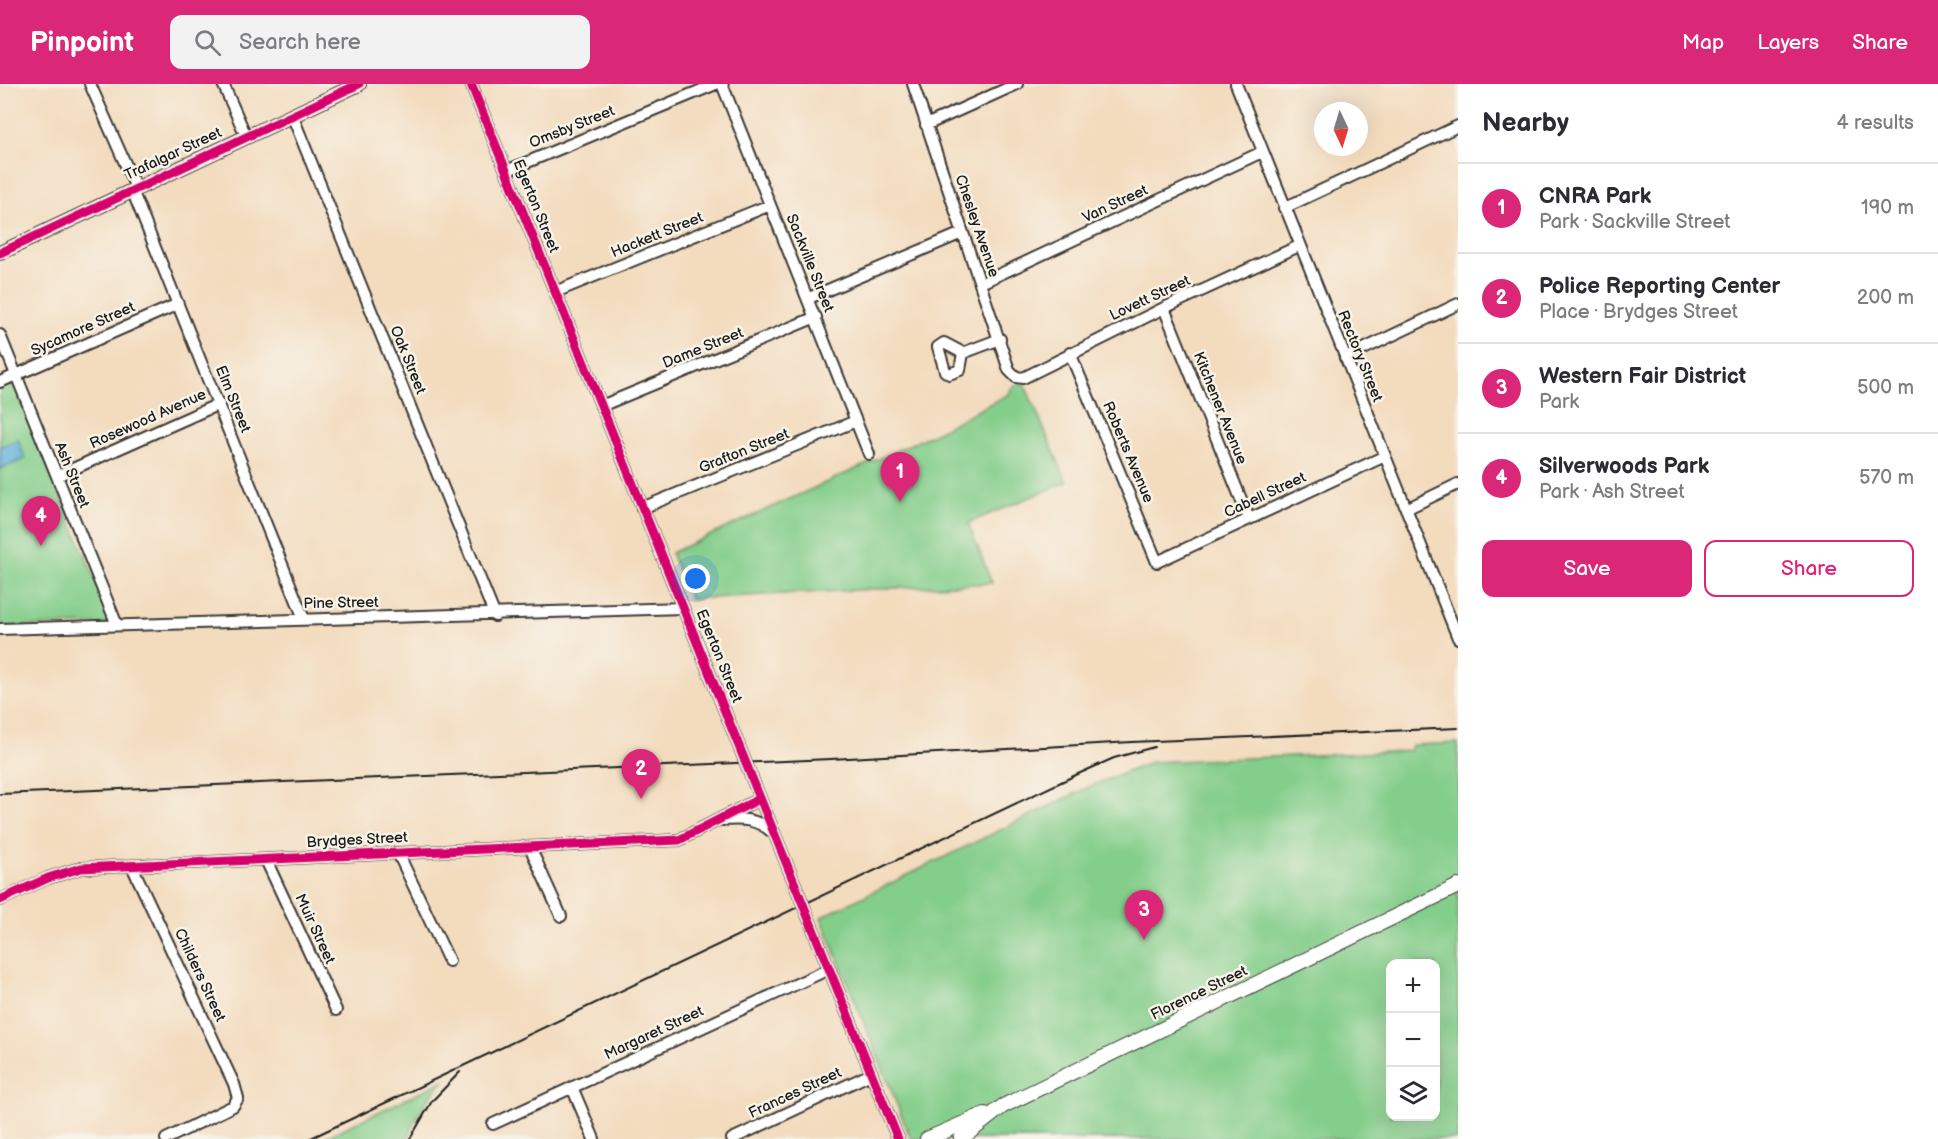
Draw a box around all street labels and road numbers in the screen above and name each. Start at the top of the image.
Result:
street label: Omsby Street [527,101,618,153]
street label: Trafalgar Street [121,123,225,185]
street label: Egerton Street [509,156,564,256]
street label: Chesley Avenue [951,172,1004,280]
street label: Van Street [1079,180,1151,227]
street label: Hackett Street [608,208,706,262]
street label: Sackville Street [782,211,838,315]
street label: Lovett Street [1107,271,1194,325]
street label: Sycamore Street [28,297,138,360]
street label: Rectory Street [1333,307,1387,405]
street label: Oak Street [386,323,430,397]
street label: Dame Street [660,323,747,373]
street label: Kitchener Avenue [1189,349,1251,467]
street label: Elm Street [211,363,255,436]
street label: Rosewood Avenue [87,385,209,453]
street label: Roberts Avenue [1098,398,1158,506]
street label: Grafton Street [696,424,792,478]
street label: Ash Street [50,439,94,511]
street label: Cabell Street [1221,468,1309,522]
street label: Pine Street [303,593,379,613]
street label: Egerton Street [692,606,747,706]
street label: Brydges Street [306,828,408,852]
street label: Muir Street [291,891,340,967]
street label: Childers Street [170,925,230,1025]
street label: Florence Street [1148,961,1251,1025]
street label: Margaret Street [601,1002,707,1064]
street label: Frances Street [746,1063,845,1123]

